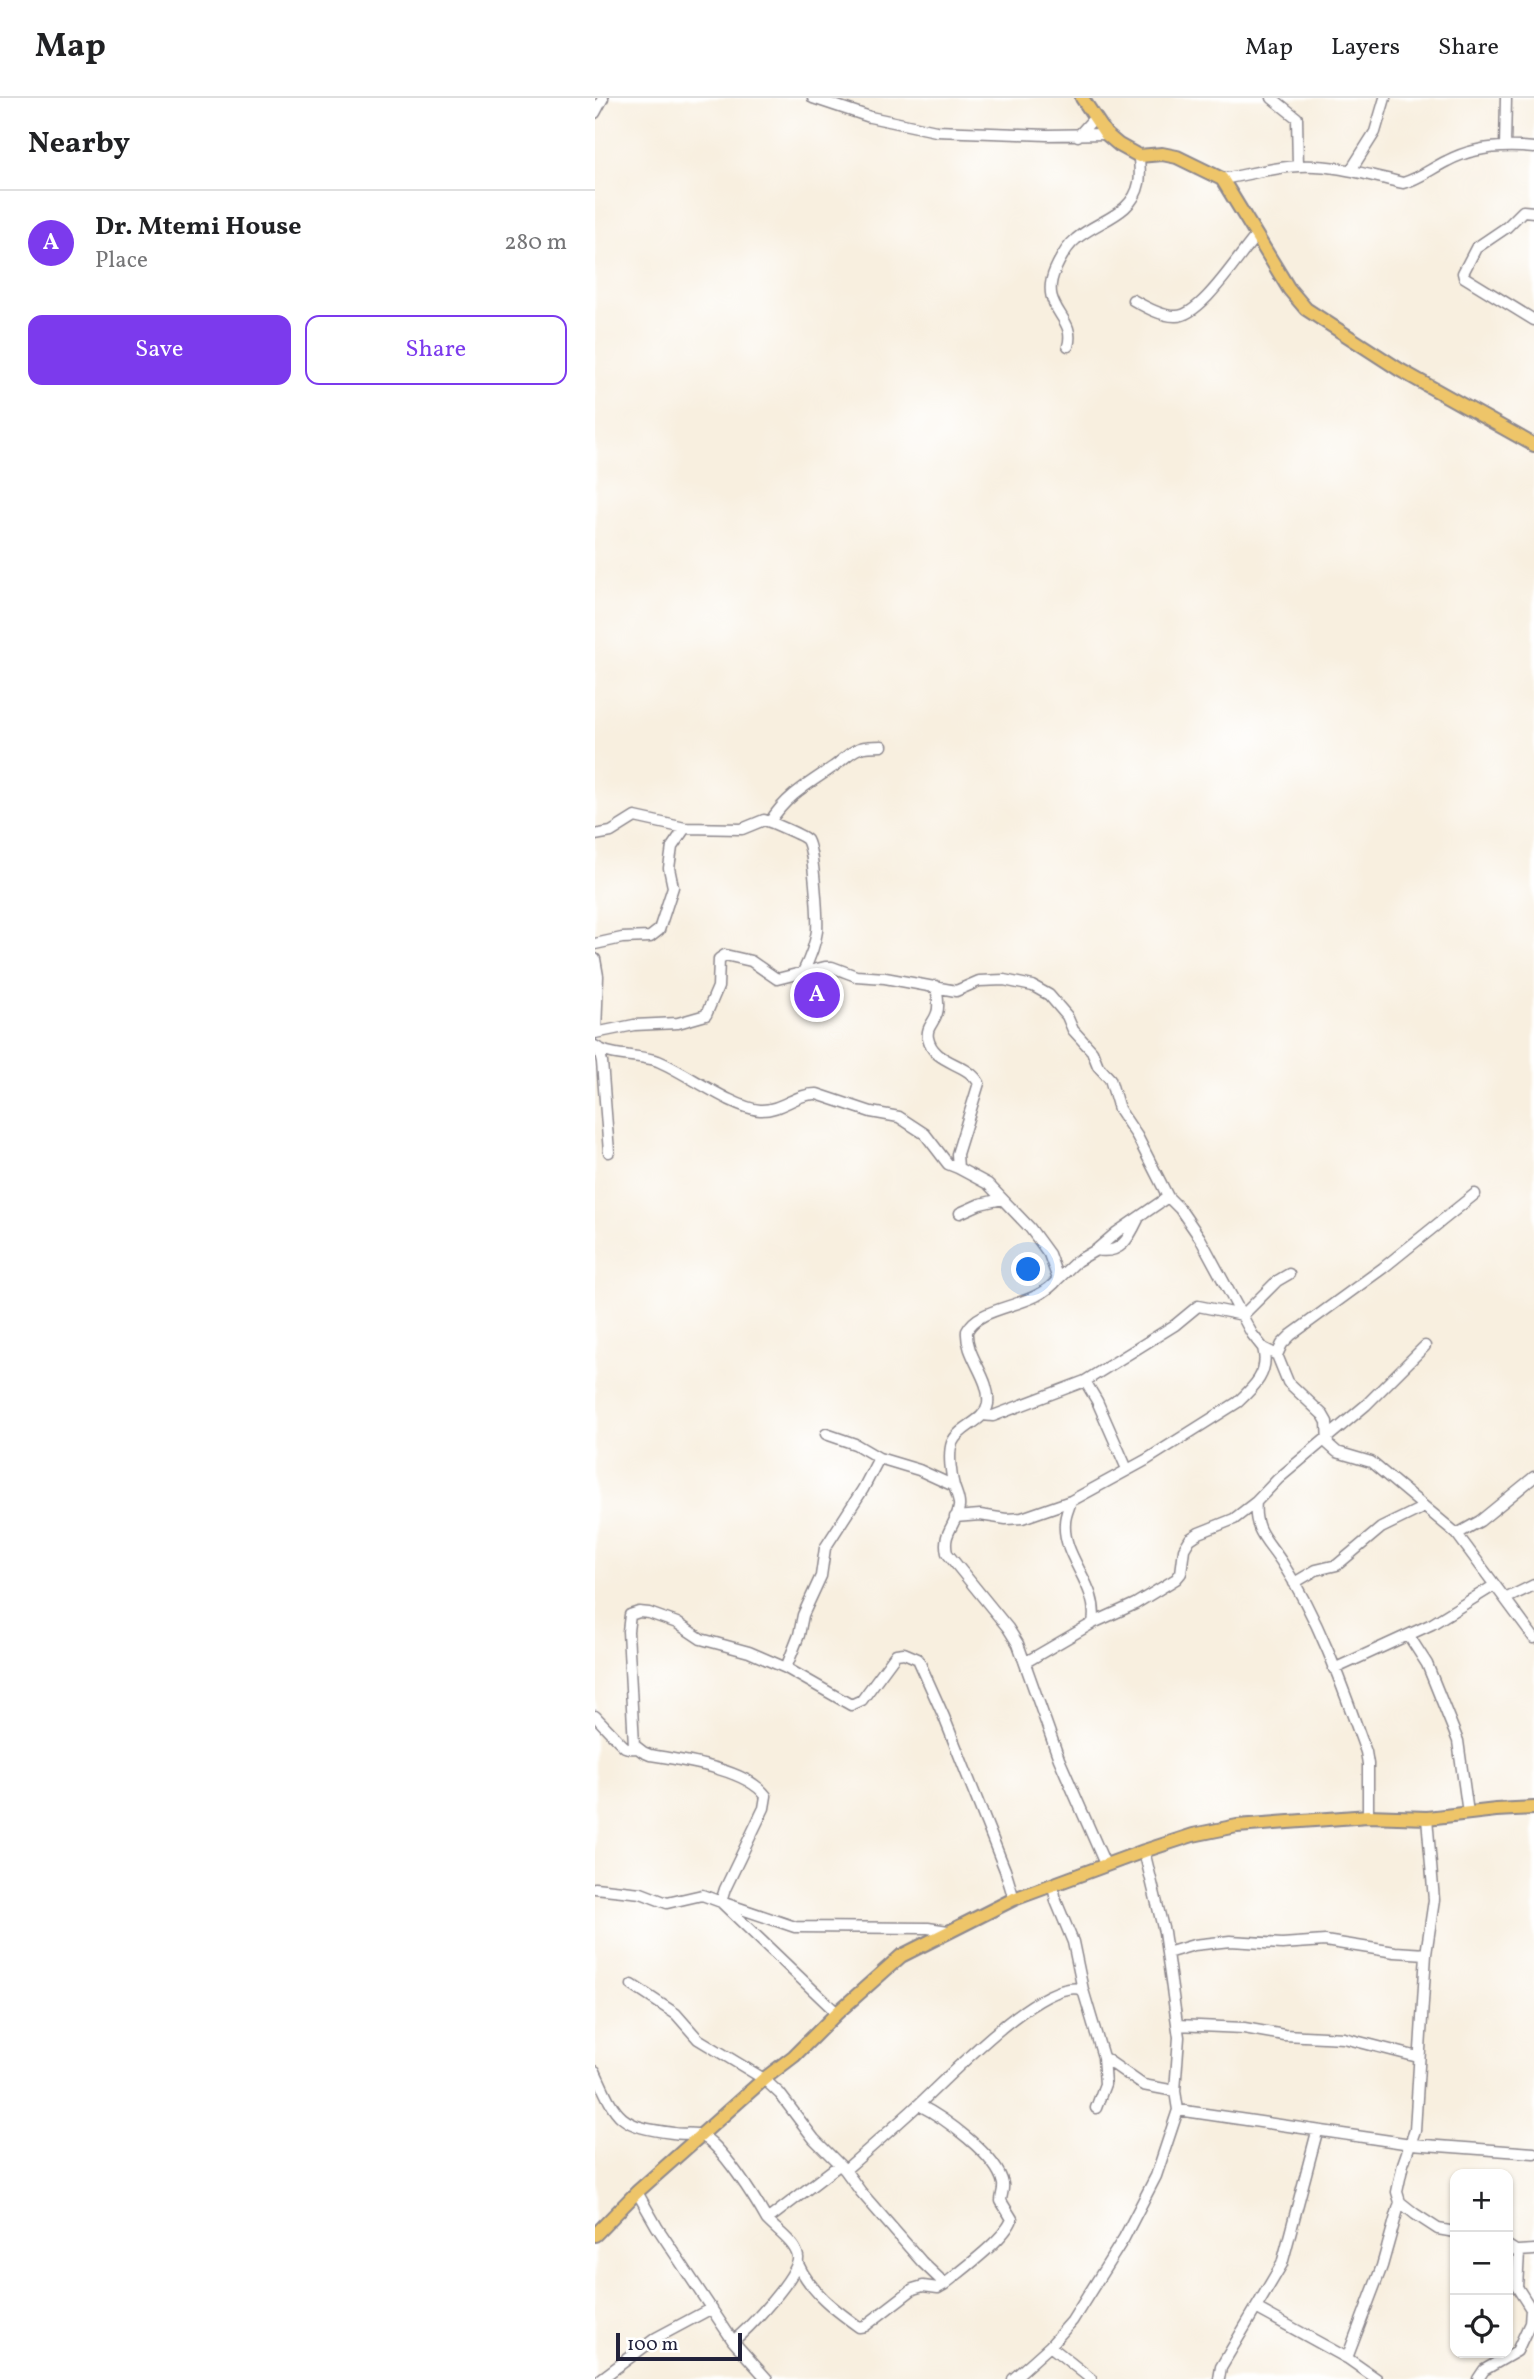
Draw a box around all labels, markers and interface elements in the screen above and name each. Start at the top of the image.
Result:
text: Map [35,25,106,71]
text: Map [1245,31,1293,65]
text: Layers [1331,31,1400,65]
text: Share [1438,31,1499,65]
text: Nearby [28,123,130,165]
text: Dr. Mtemi House [95,209,302,245]
text: A [43,227,59,259]
text: 280 m [504,227,567,259]
text: Place [95,245,148,277]
button: Save [28,315,291,385]
button: Share [305,315,567,385]
pin: A [794,969,840,1021]
your location [1011,1252,1045,1286]
map controls [1450,2169,1513,2358]
button: + [1450,2169,1513,2232]
button: − [1450,2232,1513,2295]
button: locate [1450,2295,1513,2358]
scale bar [616,2330,742,2362]
text: 100 m [627,2332,678,2358]

